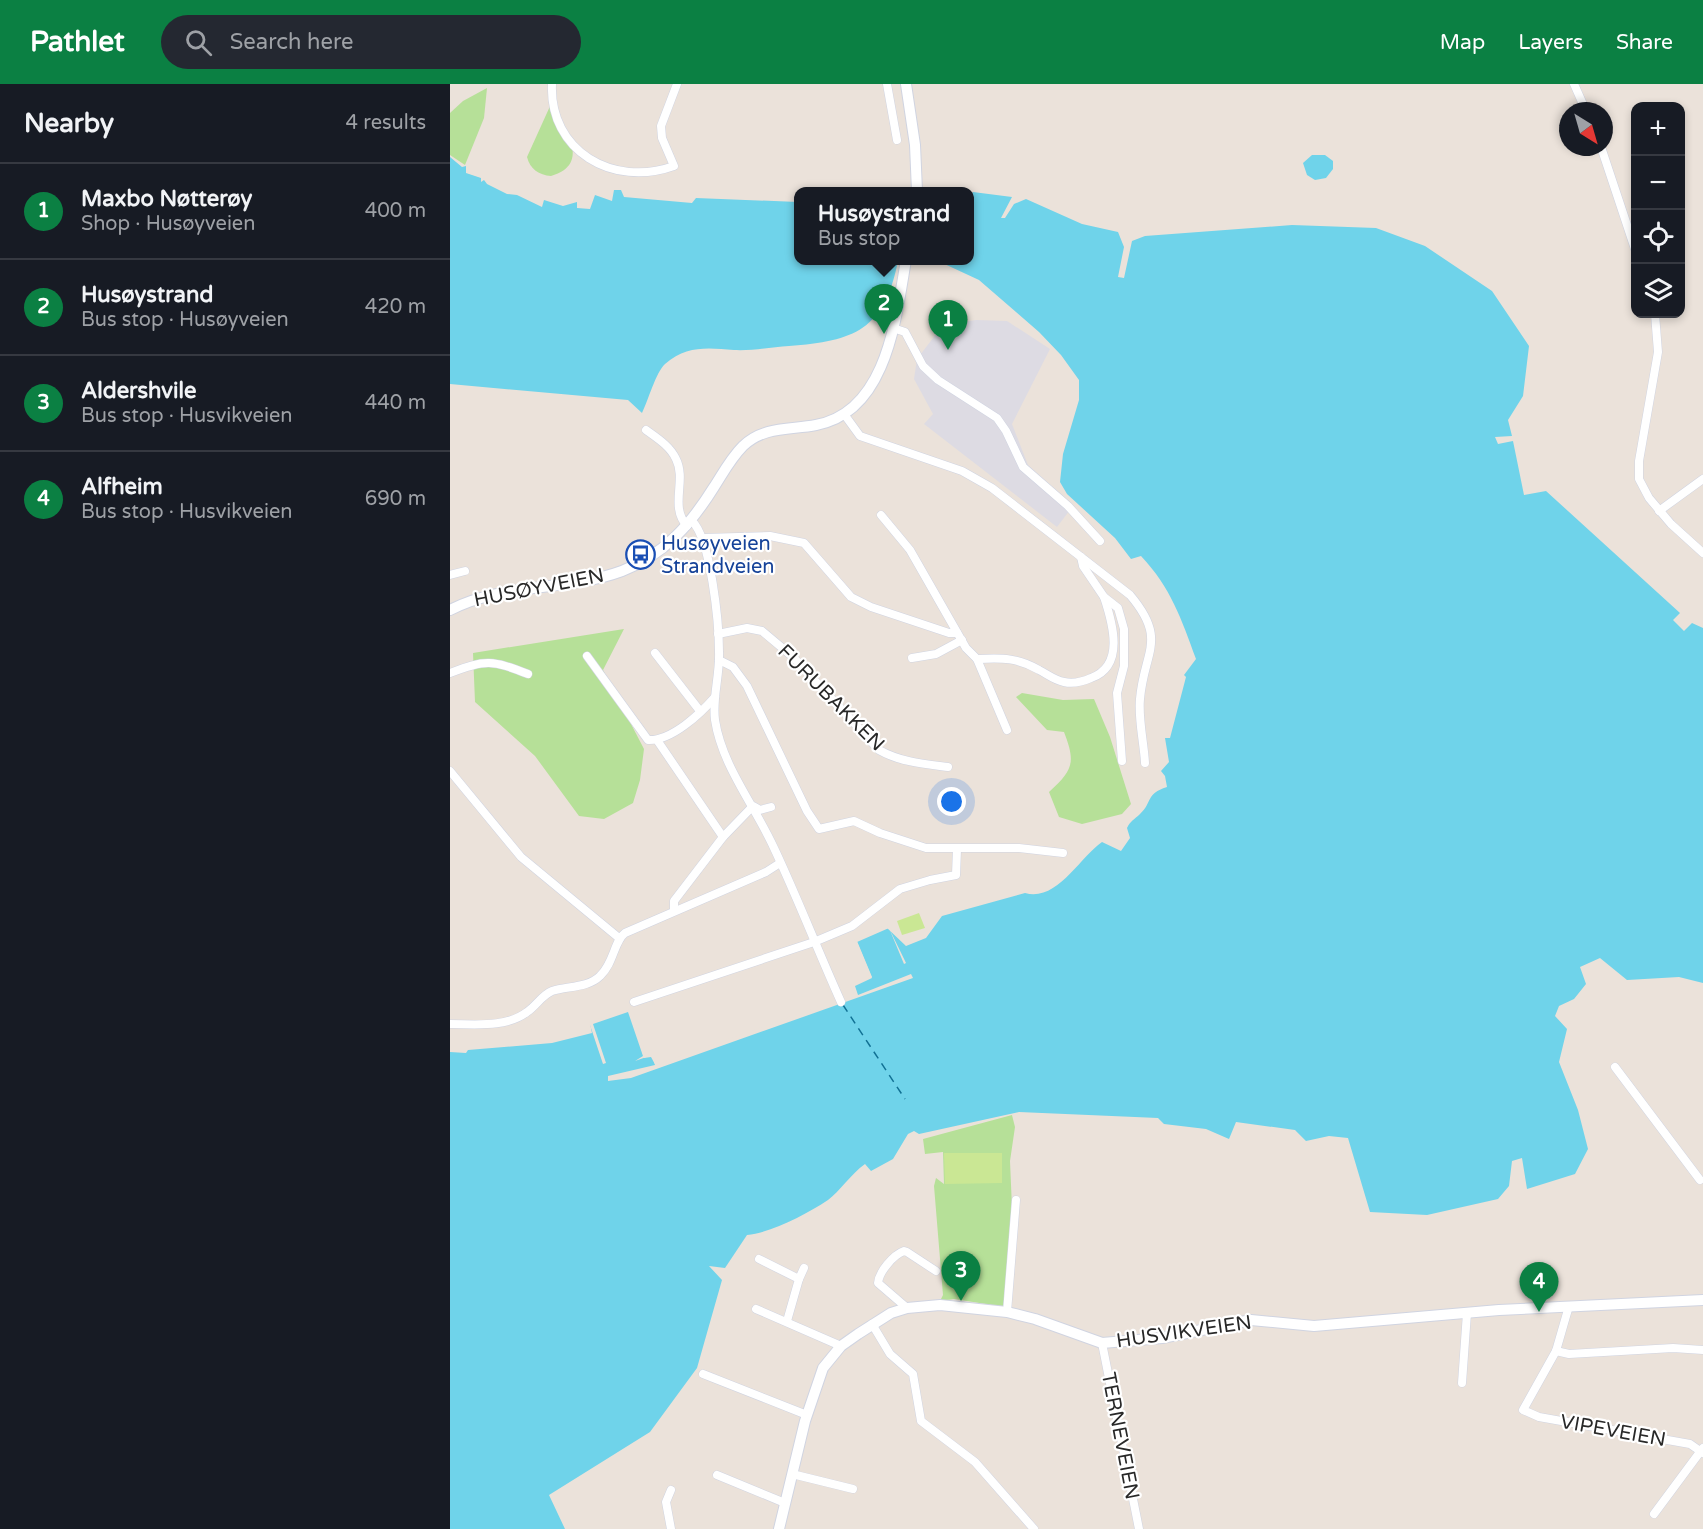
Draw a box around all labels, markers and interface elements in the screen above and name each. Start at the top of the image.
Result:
search box [161,15,581,69]
text: Pathlet [30,25,125,59]
icon: search [182,26,215,59]
text: Search here [230,29,353,55]
text: Map [1440,30,1485,55]
text: Layers [1518,30,1583,55]
text: Share [1616,30,1673,55]
north arrow [1559,102,1613,156]
map controls [1631,102,1685,318]
button: + [1631,102,1685,156]
text: Nearby [24,108,114,139]
text: 4 results [346,111,426,135]
button: − [1631,156,1685,210]
text: Maxbo Nøtterøy [81,186,252,212]
popup [794,187,974,265]
text: 1 [37,199,50,223]
text: 400 m [365,199,426,223]
text: Husøystrand [818,201,950,227]
button: locate [1631,210,1685,264]
text: Shop · Husøyveien [81,212,255,236]
text: Bus stop [818,227,900,251]
button: layers [1631,264,1685,318]
text: Husøystrand [81,282,213,308]
pin: 2 [864,284,904,334]
text: 2 [37,295,50,319]
text: 420 m [365,295,426,319]
pin: 1 [928,300,968,350]
text: Bus stop · Husøyveien [81,308,289,332]
text: Aldershvile [81,378,196,404]
text: 3 [37,391,50,415]
text: 440 m [365,391,426,415]
text: Bus stop · Husvikveien [81,404,292,428]
text: Alfheim [81,474,163,500]
text: 4 [37,487,50,511]
text: 690 m [365,487,426,511]
text: Bus stop · Husvikveien [81,500,292,524]
place label: Husøyveien Strandveien [661,532,774,579]
bus stop icon: Husøyveien Strandveien [624,539,656,571]
street label: HUSØYVEIEN [472,564,606,612]
street label: FURUBAKKEN [773,640,889,756]
your location [937,787,966,816]
pin: 3 [942,1252,980,1301]
pin: 4 [1520,1262,1558,1312]
street label: HUSVIKVEIEN [1115,1311,1253,1353]
street label: TERNEVEIEN [1096,1370,1144,1502]
street label: VIPEVEIEN [1558,1410,1668,1452]

